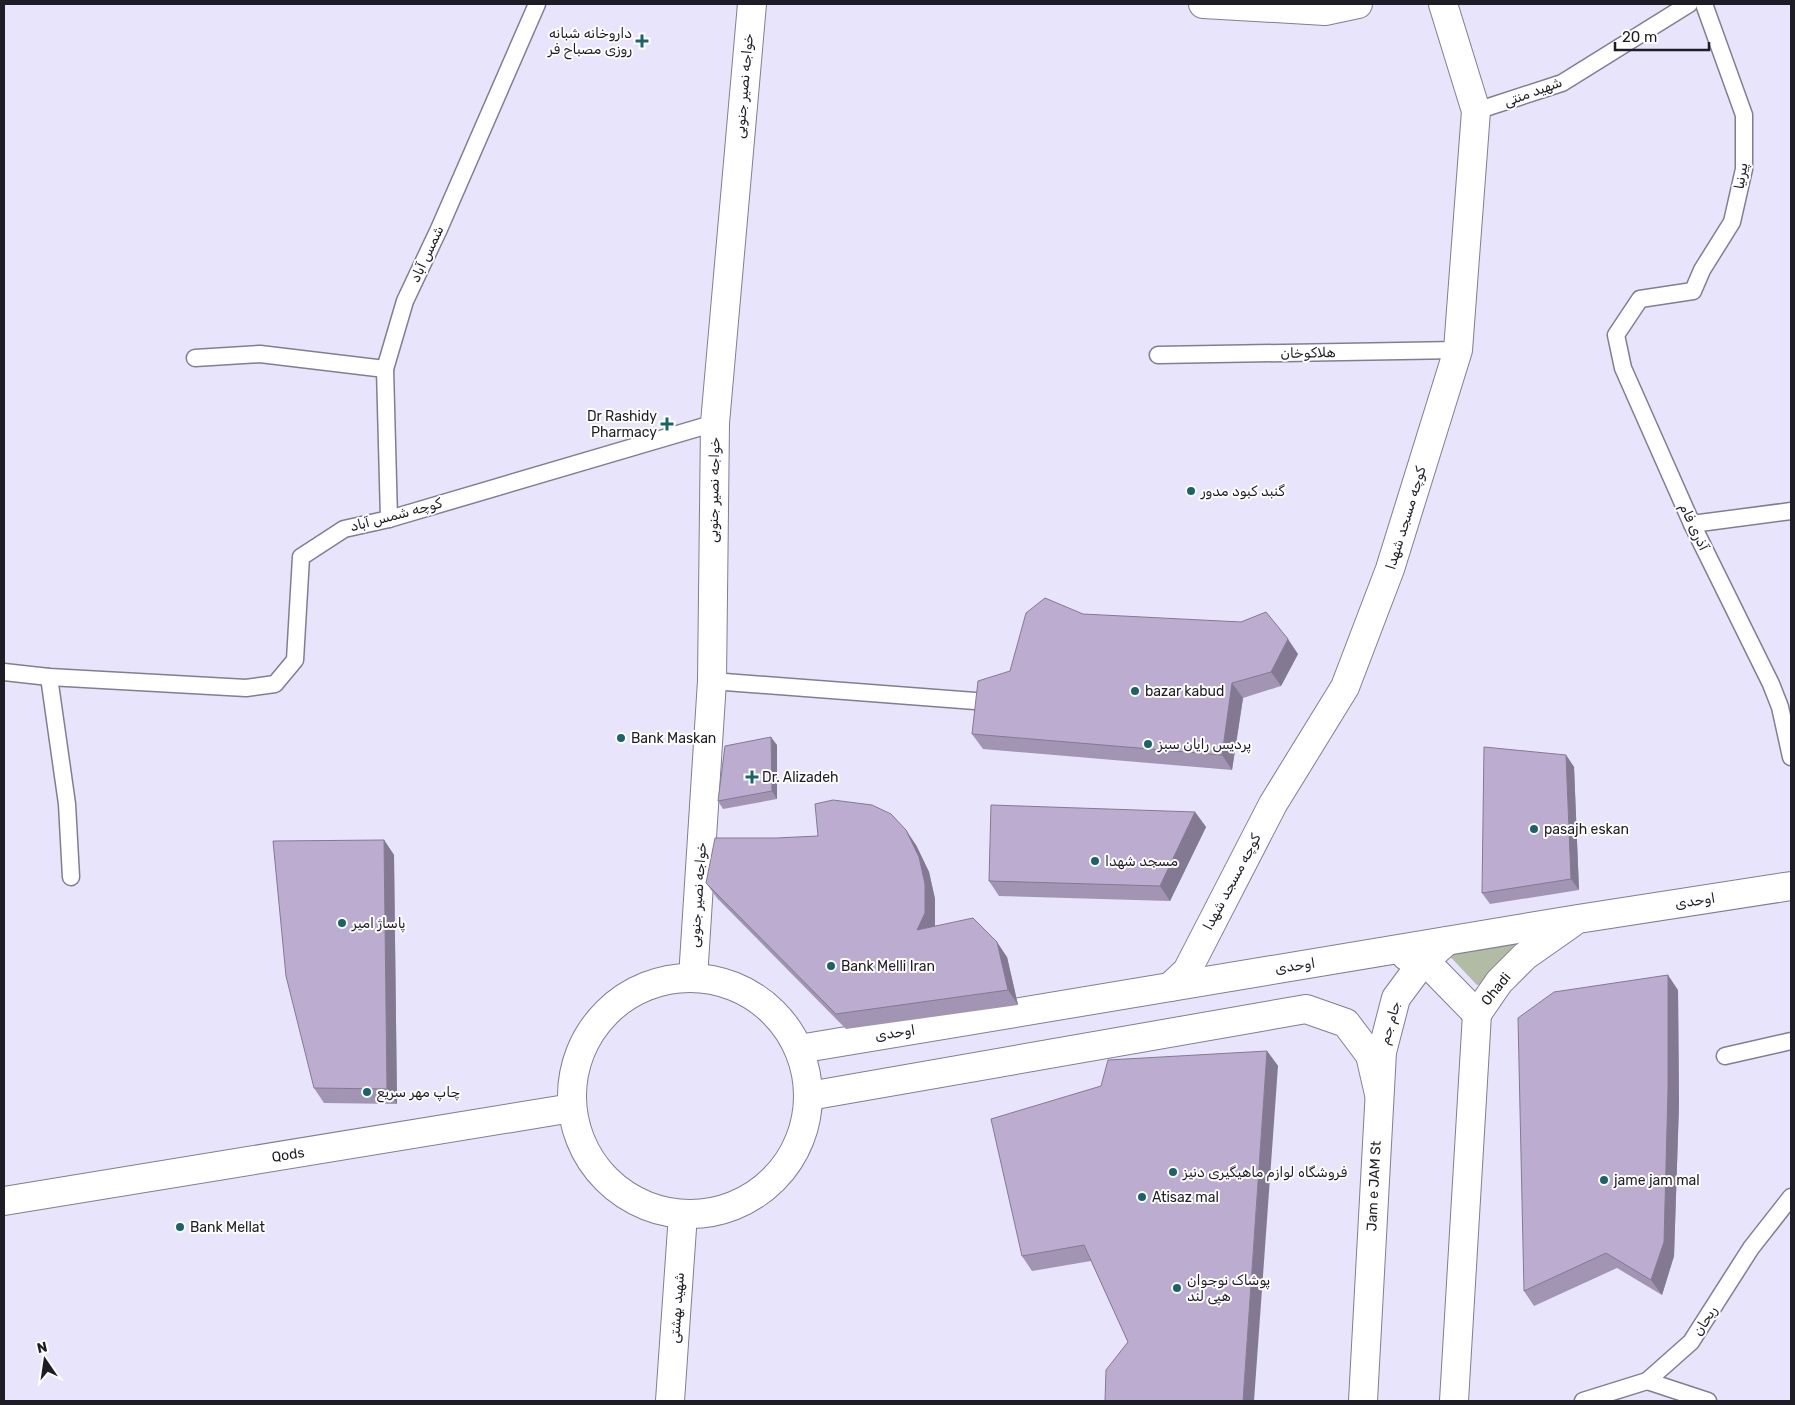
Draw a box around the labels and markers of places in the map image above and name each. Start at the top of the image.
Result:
place label: داروخانه شبانه روزی مصباح فر [547,25,632,60]
marker: داروخانه شبانه روزی مصباح فر [636,35,648,47]
place label: Dr Rashidy Pharmacy [587,408,657,441]
marker: Dr Rashidy Pharmacy [661,418,673,430]
place label: گنبد کبود مدور [1200,483,1285,500]
marker: گنبد کبود مدور [1185,485,1197,497]
place label: bazar kabud [1145,683,1224,700]
marker: bazar kabud [1129,685,1141,697]
place label: Bank Maskan [631,730,716,747]
marker: Bank Maskan [615,732,627,744]
place label: پردیس رایان سبز [1157,736,1251,754]
marker: پردیس رایان سبز [1142,738,1154,750]
place label: Dr. Alizadeh [762,769,839,786]
marker: Dr. Alizadeh [746,771,758,783]
place label: pasajh eskan [1544,821,1629,838]
marker: pasajh eskan [1528,823,1540,835]
place label: مسجد شهدا [1105,853,1178,870]
marker: مسجد شهدا [1089,855,1101,867]
place label: پاساژ امیر [351,915,406,933]
marker: پاساژ امیر [336,917,348,929]
place label: Bank Melli Iran [841,958,935,975]
marker: Bank Melli Iran [825,960,837,972]
place label: چاپ مهر سریع [377,1084,460,1103]
marker: چاپ مهر سریع [361,1086,373,1098]
place label: فروشگاه لوازم ماهیگیری دنیز [1182,1164,1347,1182]
marker: فروشگاه لوازم ماهیگیری دنیز [1167,1166,1179,1178]
place label: jame jam mal [1613,1172,1700,1189]
marker: jame jam mal [1598,1174,1610,1186]
place label: Atisaz mal [1152,1189,1219,1206]
marker: Atisaz mal [1136,1191,1148,1203]
place label: Bank Mellat [190,1219,266,1236]
marker: Bank Mellat [174,1221,186,1233]
place label: پوشاک نوجوان هپی لند [1187,1272,1270,1306]
marker: پوشاک نوجوان هپی لند [1171,1282,1183,1294]

